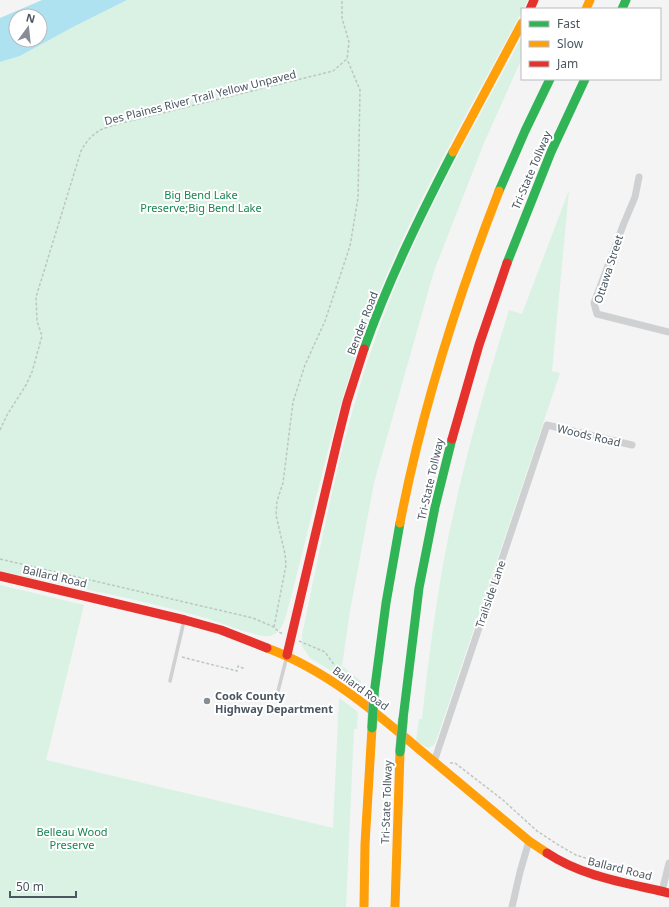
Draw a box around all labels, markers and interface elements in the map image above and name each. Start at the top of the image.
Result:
north arrow [8,8,48,48]
legend [521,8,661,80]
text: N [24,9,37,26]
text: Fast [557,15,581,32]
text: Slow [557,35,584,52]
text: Jam [556,55,578,72]
street label: Des Plaines River Trail Yellow Unpaved [102,66,298,128]
street label: Tri-State Tollway [508,128,554,212]
park label: Big Bend Lake Preserve;Big Bend Lake [140,187,262,215]
street label: Ottawa Street [590,233,626,305]
street label: Bender Road [343,289,381,357]
street label: Woods Road [556,420,622,450]
street label: Tri-State Tollway [413,436,447,522]
street label: Trailside Lane [471,558,509,630]
street label: Ballard Road [21,561,89,591]
street label: Ballard Road [330,663,392,713]
place label: Cook County Highway Department [215,688,333,716]
marker: Cook County Highway Department [202,696,212,706]
street label: Tri-State Tollway [377,759,395,844]
park label: Belleau Wood Preserve [36,824,108,852]
street label: Ballard Road [586,853,654,883]
scale bar [10,873,76,899]
text: 50 m [16,878,44,895]

